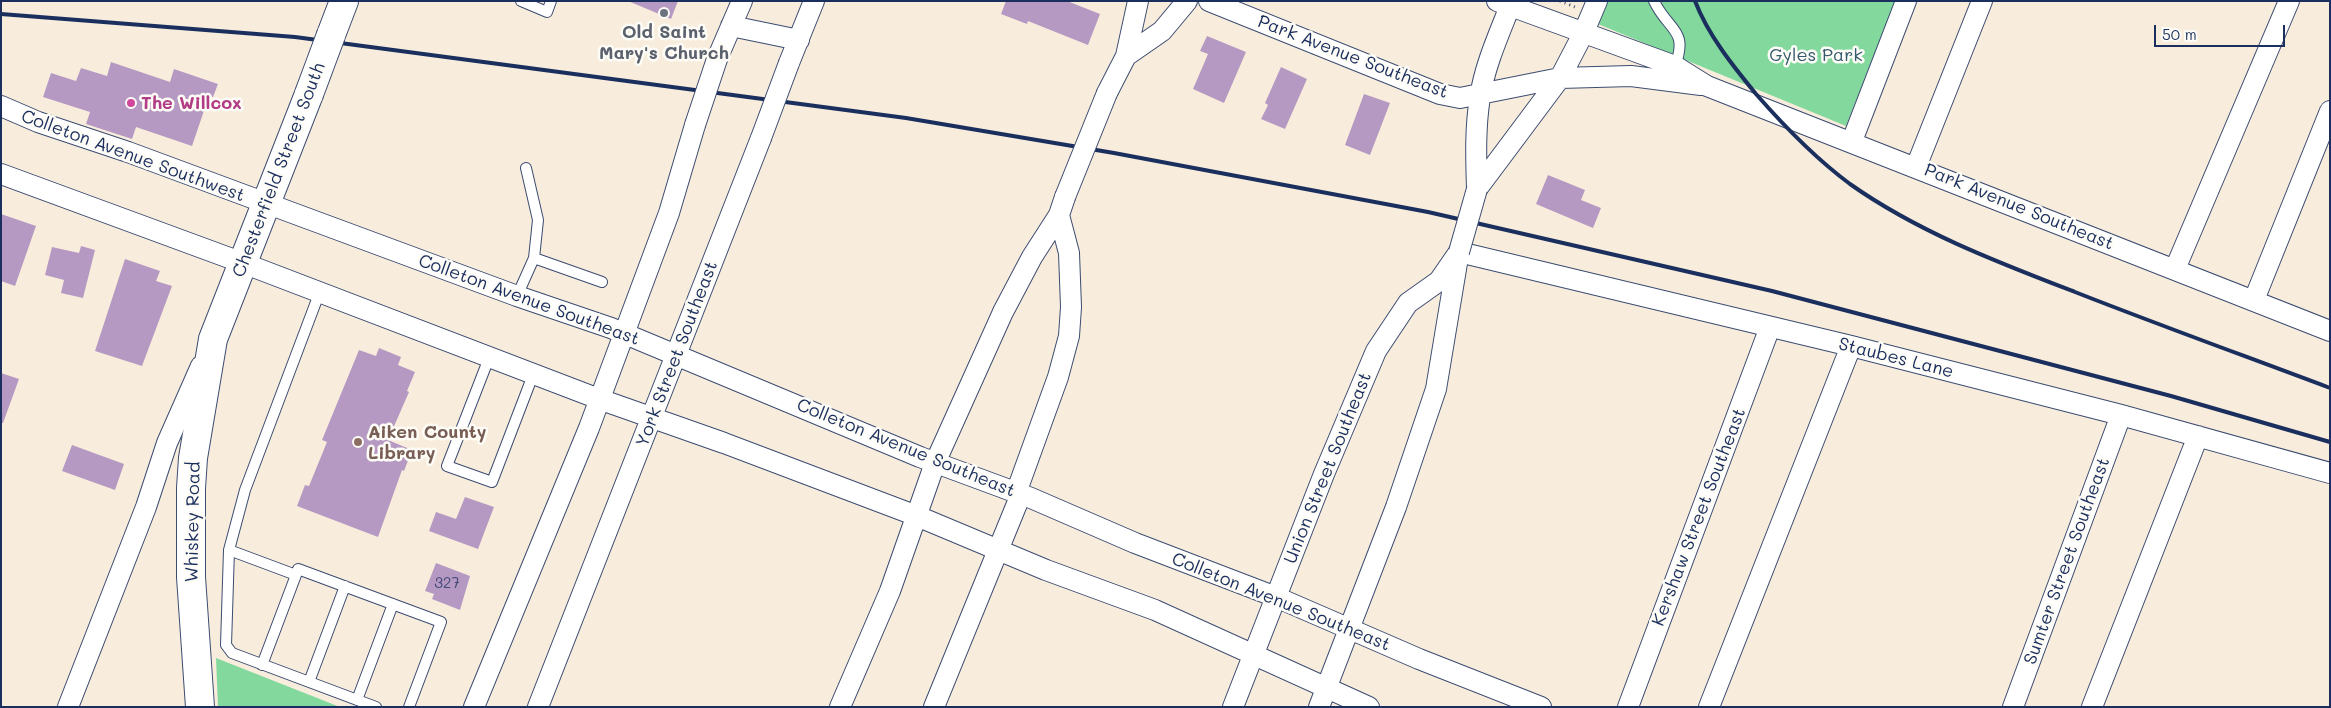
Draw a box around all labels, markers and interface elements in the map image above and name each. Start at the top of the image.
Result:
marker: Old Saint Mary's Church [658,7,670,19]
street label: Park Avenue Southeast [1255,11,1451,103]
scale bar [2156,15,2287,47]
place label: Old Saint Mary's Church [599,21,729,64]
text: 50 m [2162,24,2197,44]
park label: Gyles Park [1769,44,1863,66]
street label: Chesterfield Street South [228,60,330,280]
place label: The Willcox [141,92,242,114]
marker: The Willcox [125,97,137,109]
street label: Colleton Avenue Southwest [18,105,248,207]
street label: Park Avenue Southeast [1921,159,2117,255]
street label: Colleton Avenue Southeast [415,250,643,350]
street label: York Street Southeast [632,258,722,450]
street label: Staubes Lane [1836,333,1956,383]
street label: Union Street Southeast [1280,369,1376,567]
street label: Colleton Avenue Southeast [794,394,1018,502]
street label: Kershaw Street Southeast [1647,405,1751,629]
place label: Aiken County Library [368,421,487,464]
marker: Aiken County Library [352,436,364,448]
street label: Sumter Street Southeast [2019,454,2115,668]
street label: Whiskey Road [181,461,205,583]
street label: Colleton Avenue Southeast [1169,548,1393,656]
house number: 327 [434,574,460,592]

